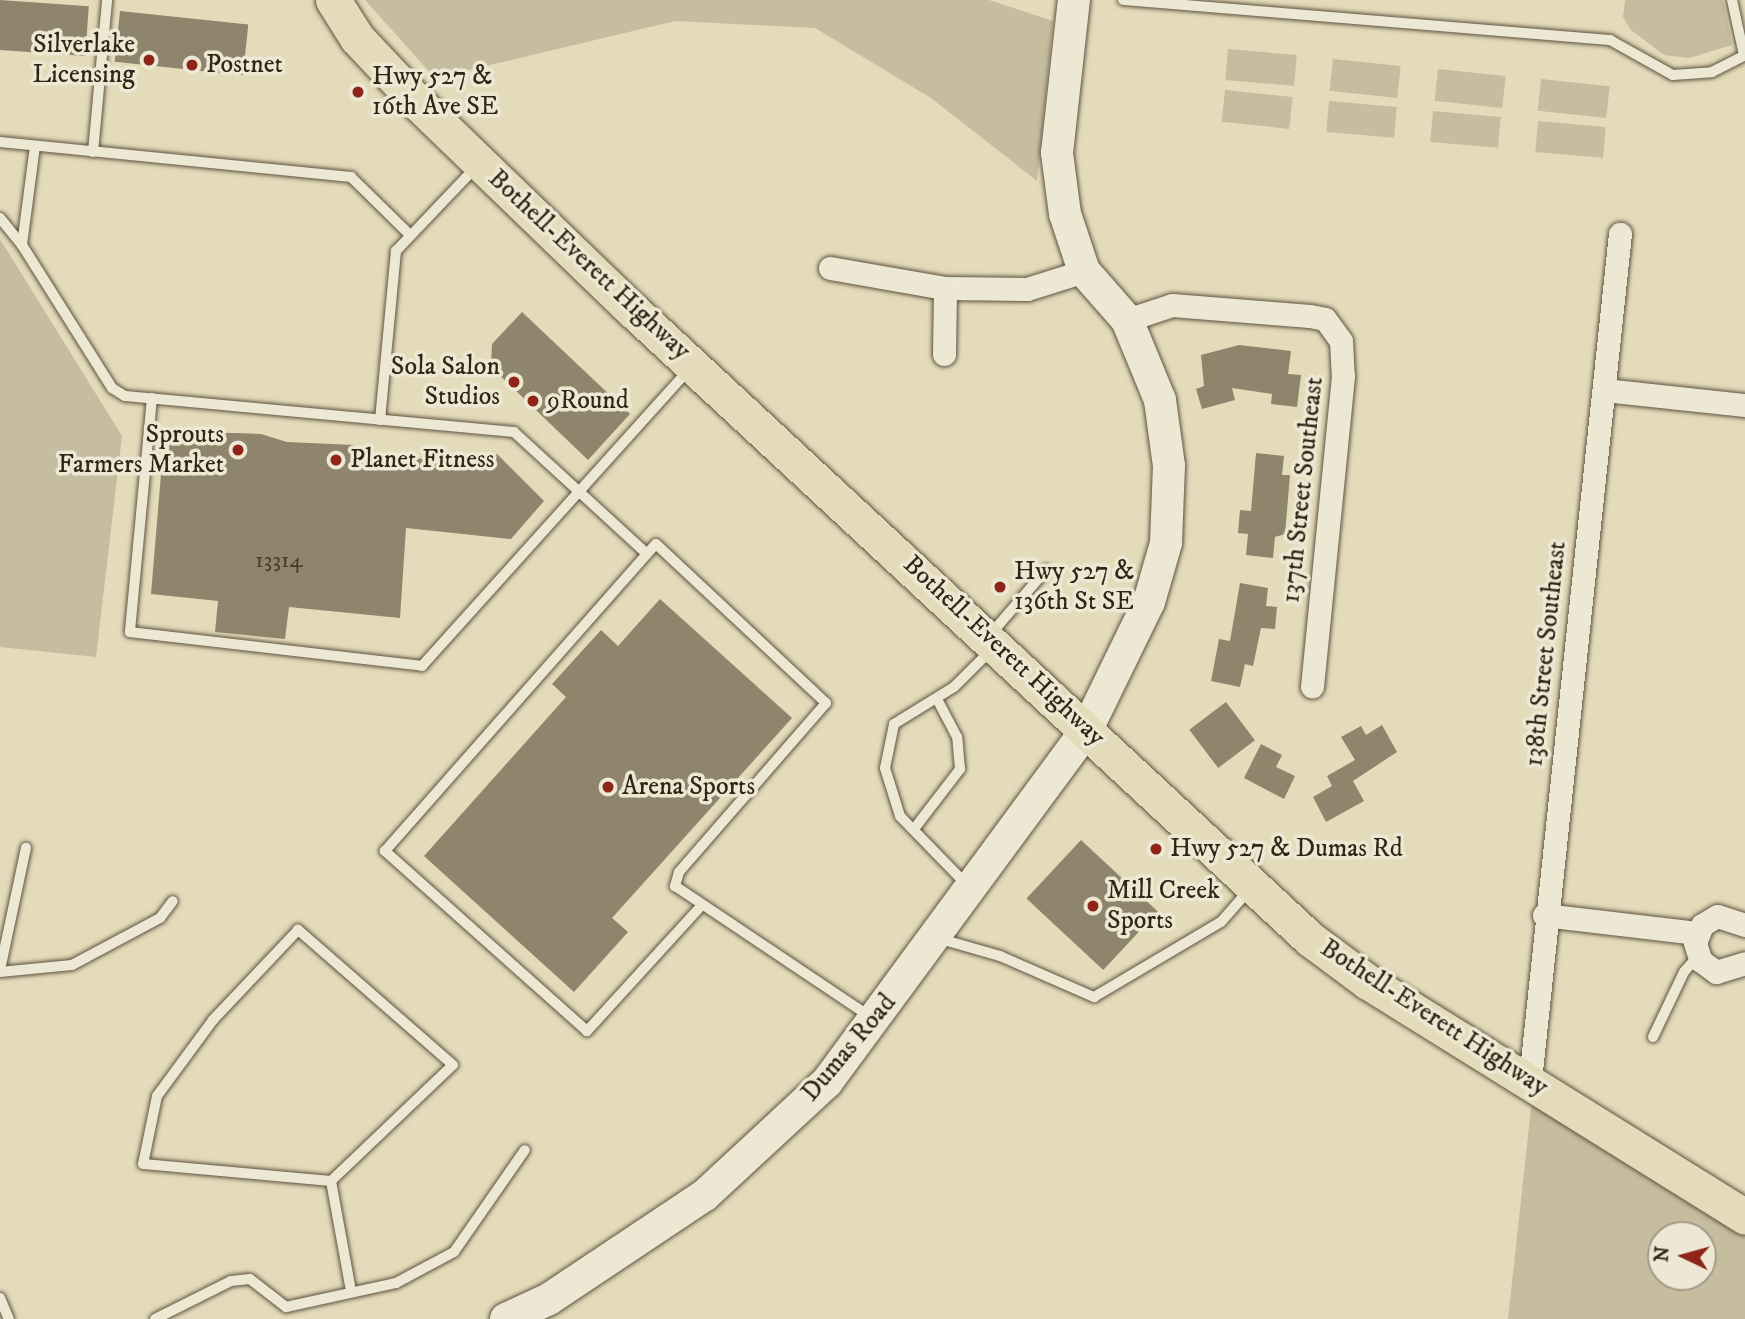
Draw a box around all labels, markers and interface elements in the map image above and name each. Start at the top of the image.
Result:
place label: Silverlake Licensing [32,29,135,90]
place label: Postnet [206,49,283,81]
marker: Silverlake Licensing [141,52,157,68]
marker: Postnet [184,57,200,73]
place label: Hwy 527 & 16th Ave SE [372,61,498,122]
marker: Hwy 527 & 16th Ave SE [350,84,366,100]
street label: Bothell-Everett Highway [481,163,697,367]
place label: Sola Salon Studios [391,351,500,412]
marker: Sola Salon Studios [506,374,522,390]
street label: 137th Street Southeast [1276,375,1330,605]
place label: 9Round [547,385,629,417]
marker: 9Round [525,393,541,409]
place label: Sprouts Farmers Market [58,419,224,480]
marker: Sprouts Farmers Market [230,442,246,458]
place label: Planet Fitness [350,444,494,476]
marker: Planet Fitness [328,452,344,468]
street label: 138th Street Southeast [1519,540,1573,768]
house number: 13314 [255,547,303,575]
street label: Bothell-Everett Highway [896,549,1112,753]
place label: Hwy 527 & 136th St SE [1014,556,1134,618]
marker: Hwy 527 & 136th St SE [992,579,1008,595]
place label: Arena Sports [622,771,755,803]
marker: Arena Sports [600,779,616,795]
place label: Hwy 527 & Dumas Rd [1170,833,1403,865]
marker: Hwy 527 & Dumas Rd [1148,841,1164,857]
place label: Mill Creek Sports [1107,875,1220,936]
marker: Mill Creek Sports [1085,898,1101,914]
street label: Bothell-Everett Highway [1314,933,1554,1103]
street label: Dumas Road [795,988,903,1108]
north arrow [1647,1221,1717,1291]
text: N [1650,1246,1675,1263]

